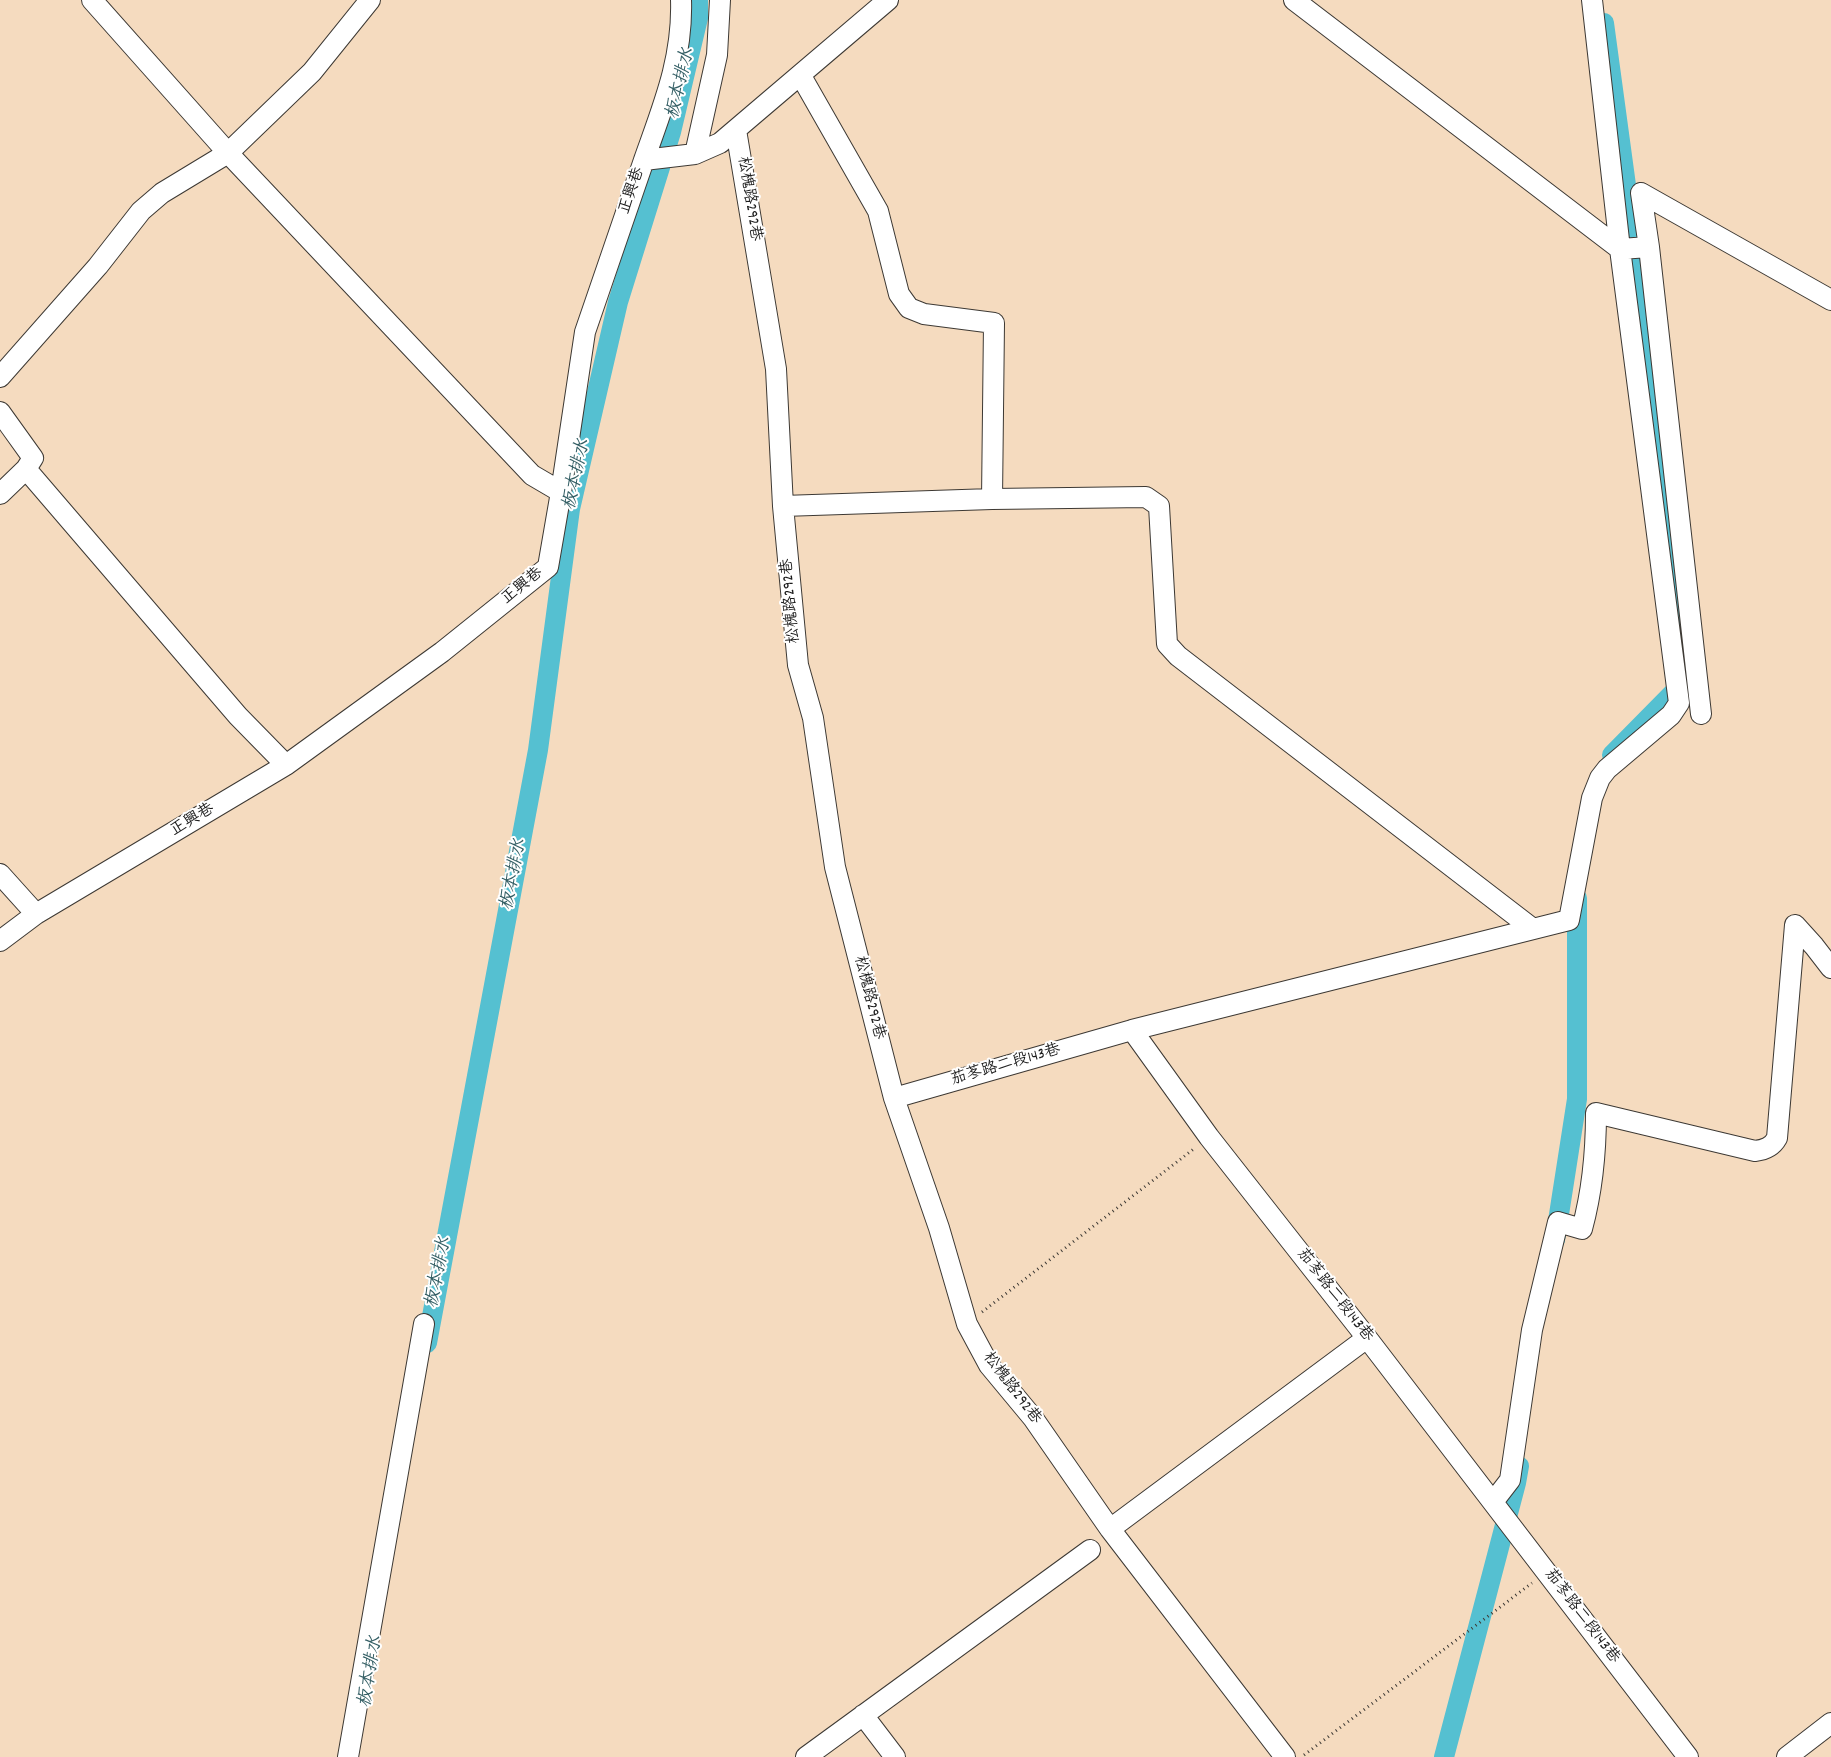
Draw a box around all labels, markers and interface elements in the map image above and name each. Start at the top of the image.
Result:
water label: 板本排水 [663,46,701,122]
street label: 松槐路292巷 [732,155,764,243]
street label: 正興巷 [616,165,650,217]
water label: 板本排水 [560,438,596,512]
street label: 松槐路292巷 [779,558,805,644]
street label: 正興巷 [498,564,548,610]
street label: 正興巷 [167,800,219,842]
water label: 板本排水 [498,838,532,912]
street label: 松槐路292巷 [848,954,888,1042]
street label: 茄苳路二段143巷 [949,1041,1063,1091]
water label: 板本排水 [423,1236,457,1310]
street label: 茄苳路二段143巷 [1292,1245,1376,1347]
street label: 松槐路292巷 [978,1349,1044,1429]
street label: 茄苳路二段143巷 [1539,1566,1623,1668]
water label: 板本排水 [356,1635,388,1709]

